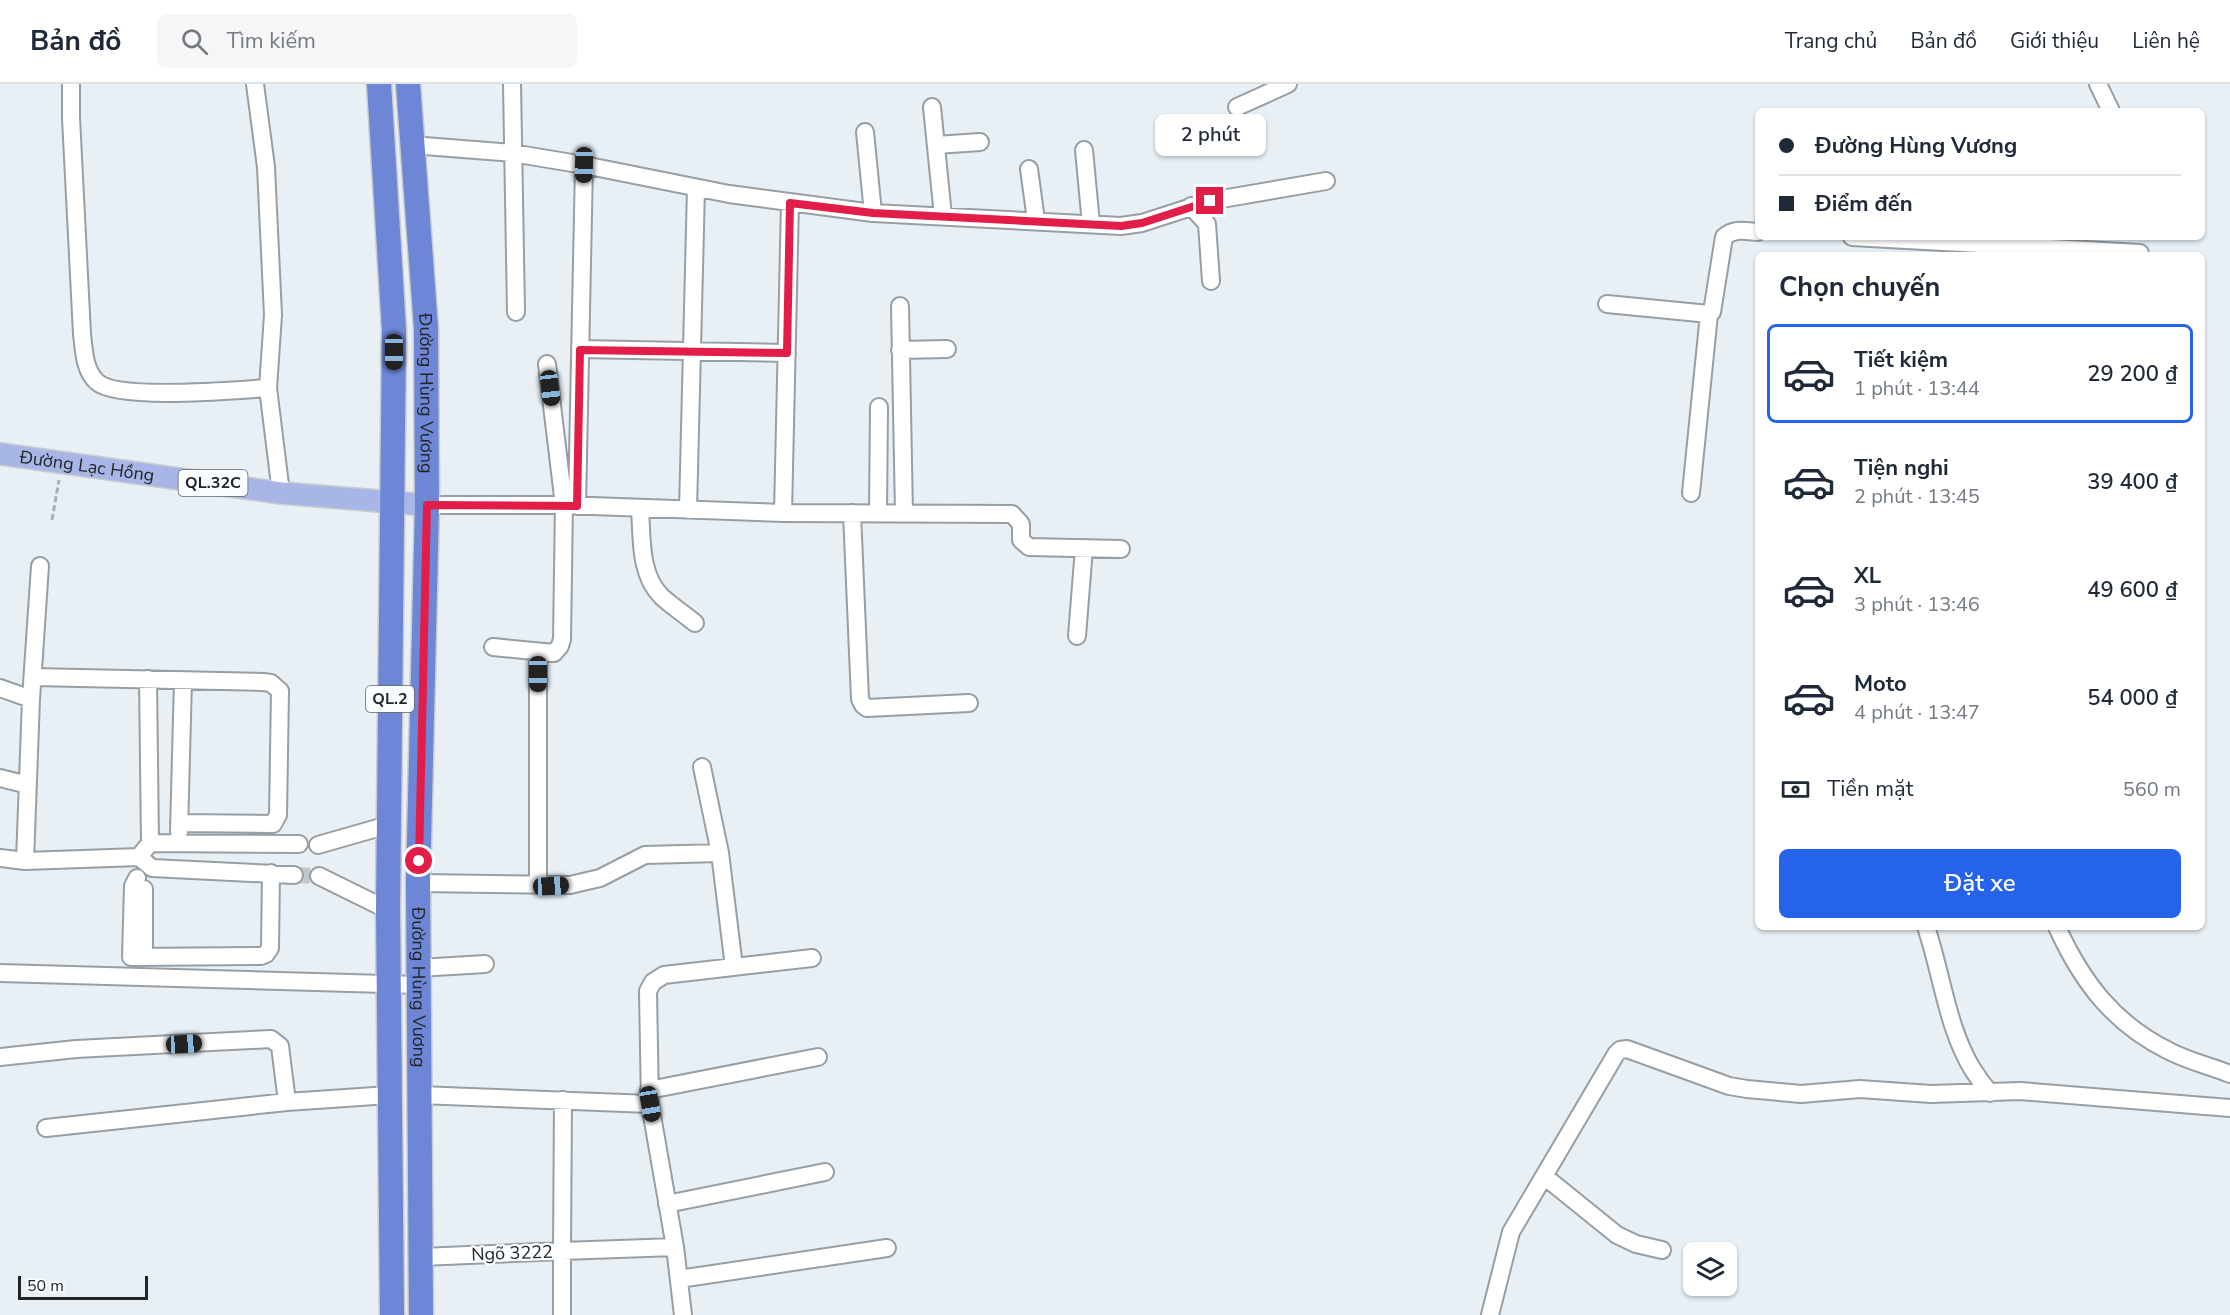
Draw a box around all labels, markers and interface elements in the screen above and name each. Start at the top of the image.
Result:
search box [157,14,577,68]
text: Bản đồ [30,22,121,60]
icon: search [178,25,211,58]
text: Tìm kiếm [226,26,316,56]
text: Trang chủ [1785,27,1877,55]
text: Bản đồ [1910,27,1977,55]
text: Giới thiệu [2010,27,2099,55]
text: Liên hệ [2132,27,2200,55]
callout: 2 phút [1154,114,1266,156]
text: 2 phút [1181,121,1240,148]
text: Đường Hùng Vương [1815,131,2017,161]
car [575,147,593,183]
route end [1196,187,1223,214]
text: Điểm đến [1815,189,1913,219]
text: Chọn chuyến [1779,269,1940,306]
street label: Đường Hùng Vương [413,311,439,474]
car [385,334,403,370]
text: Tiết kiệm [1854,345,1948,375]
icon: car [1782,347,1836,401]
text: 29 200 ₫ [2087,359,2178,389]
car [539,369,561,407]
text: 1 phút · 13:44 [1854,375,1980,402]
street label: Đường Lạc Hồng [17,445,156,487]
text: Tiện nghi [1854,453,1949,483]
icon: car [1782,455,1836,509]
text: 39 400 ₫ [2087,467,2178,497]
road number: QL.32C [178,470,248,496]
text: 2 phút · 13:45 [1854,483,1980,510]
text: XL [1854,561,1881,591]
icon: car [1782,563,1836,617]
text: 49 600 ₫ [2087,575,2178,605]
text: 3 phút · 13:46 [1854,591,1980,618]
car [529,656,547,692]
text: Moto [1854,669,1907,699]
icon: car [1782,671,1836,725]
text: 54 000 ₫ [2087,683,2178,713]
road number: QL.2 [366,686,414,712]
text: 4 phút · 13:47 [1854,699,1980,726]
icon: cash [1779,773,1812,806]
text: Tiền mặt [1827,774,1913,804]
text: 560 m [2123,776,2181,803]
route start [405,847,432,874]
button: Đặt xe [1779,849,2181,918]
car [533,876,569,896]
street label: Đường Hùng Vương [406,906,431,1068]
car [166,1034,202,1054]
car [638,1085,662,1123]
street label: Ngõ 3222 [471,1240,553,1266]
map controls [1683,1242,1737,1296]
button: layers [1683,1242,1737,1296]
scale bar [18,1273,148,1300]
text: 50 m [27,1275,64,1297]

